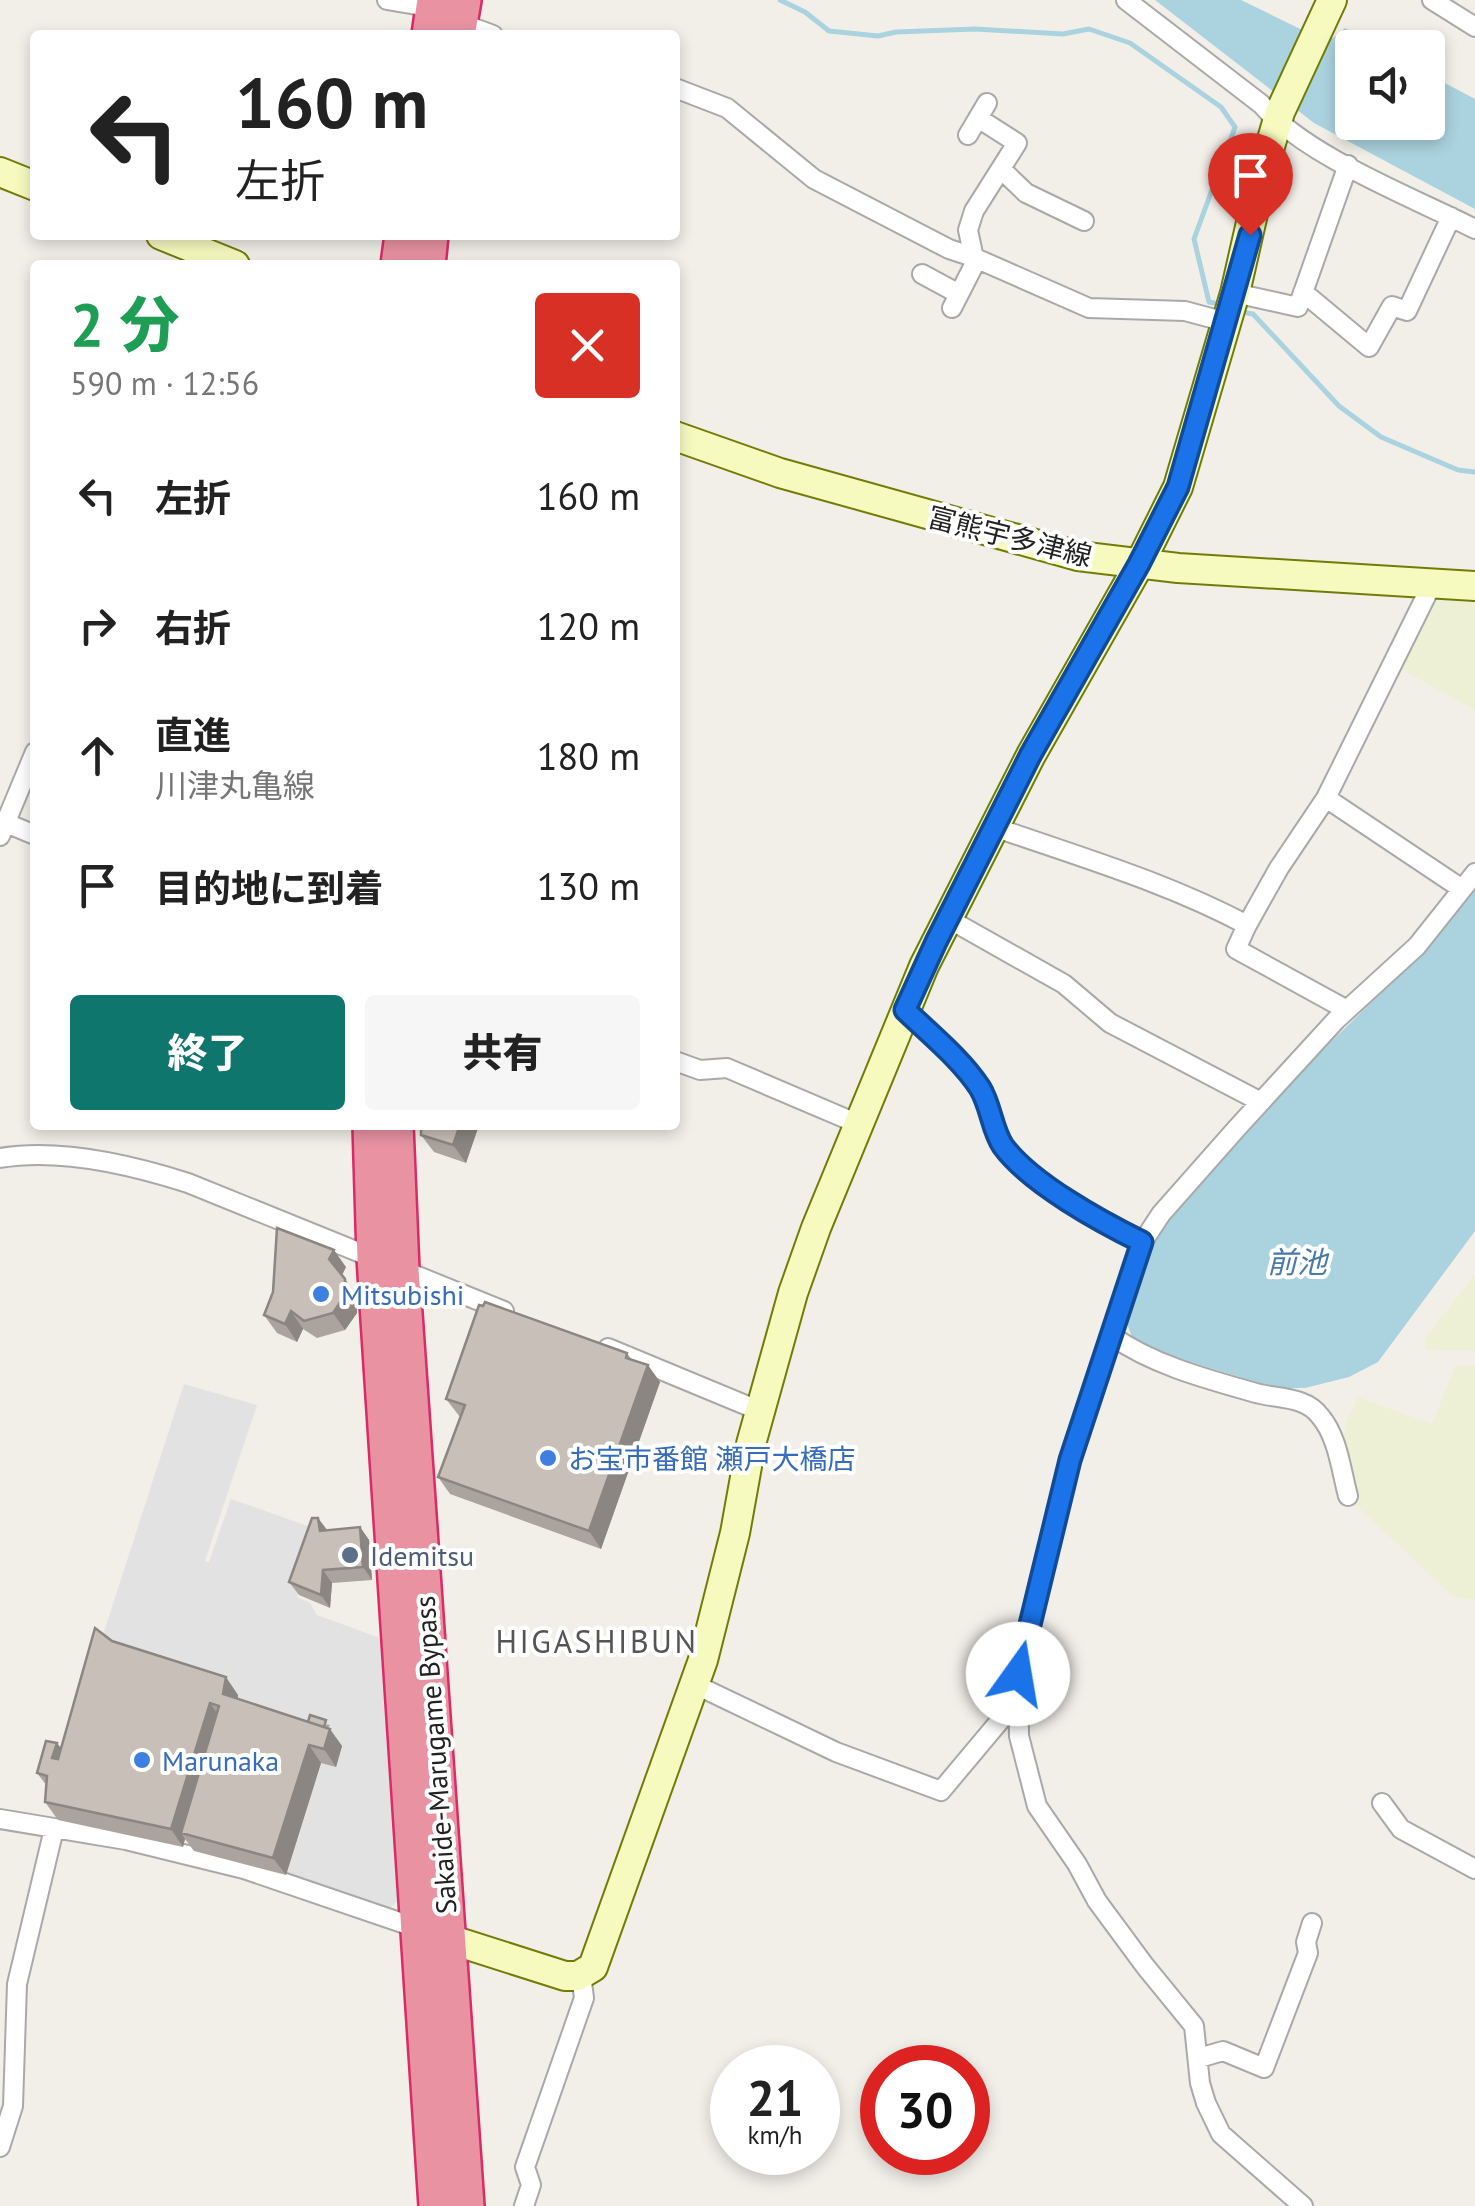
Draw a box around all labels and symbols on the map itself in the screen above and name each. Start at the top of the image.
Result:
pin [1208,133,1293,236]
street label: 富熊宇多津線 [924,498,1096,574]
water label: 前池 [1267,1242,1330,1281]
place label: Mitsubishi [341,1276,464,1313]
marker: Mitsubishi [310,1283,332,1305]
place label: お宝市番館 瀬戸大橋店 [568,1440,855,1477]
marker: お宝市番館 瀬戸大橋店 [537,1447,559,1469]
place label: Idemitsu [370,1537,474,1574]
marker: Idemitsu [339,1544,361,1566]
street label: Sakaide-Marugame Bypass [405,1595,465,1915]
district label: HIGASHIBUN [495,1620,699,1662]
position arrow [966,1622,1070,1726]
place label: Marunaka [162,1742,279,1779]
marker: Marunaka [131,1749,153,1771]
speed limit sign: 30 [860,2045,990,2175]

